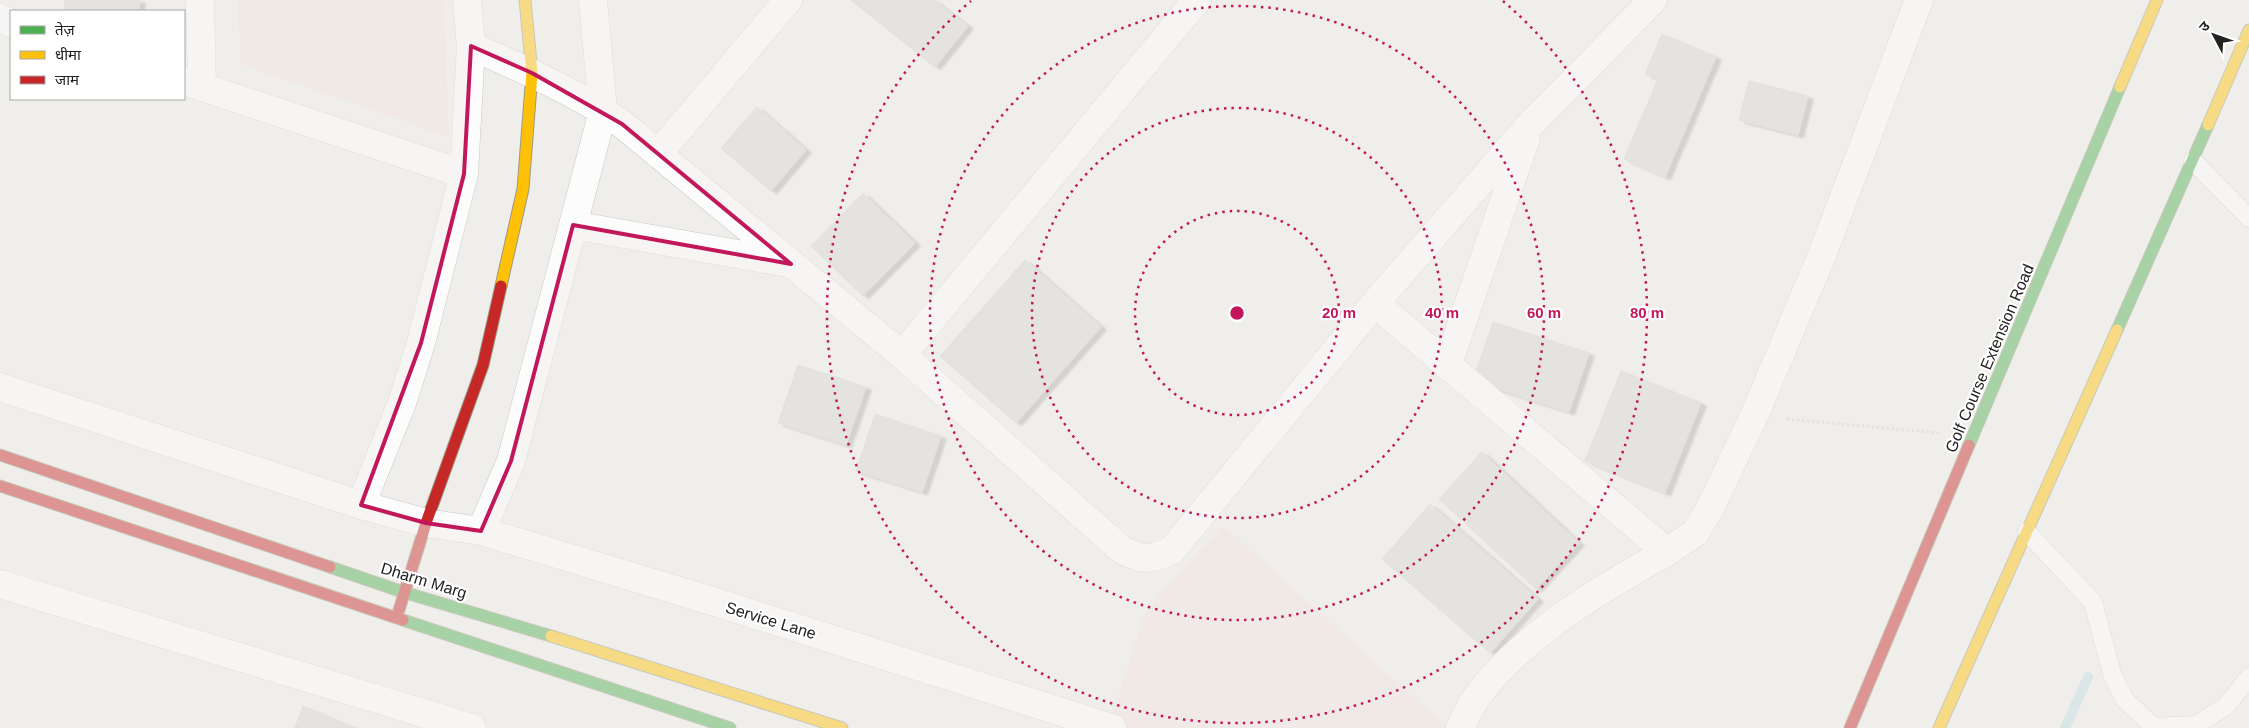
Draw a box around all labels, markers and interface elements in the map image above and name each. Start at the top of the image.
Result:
legend [10,10,185,100]
north arrow [2189,10,2239,60]
text: उ [2195,18,2213,35]
text: तेज़ [55,21,76,38]
text: धीमा [55,46,82,63]
text: जाम [55,71,80,88]
street label: Golf Course Extension Road [1942,262,2037,455]
centre of rings [1228,304,1246,322]
text: 20 m [1322,304,1356,321]
text: 40 m [1425,304,1459,321]
text: 60 m [1527,304,1561,321]
text: 80 m [1630,304,1664,321]
street label: Dharm Marg [379,559,469,602]
street label: Service Lane [724,599,818,642]

